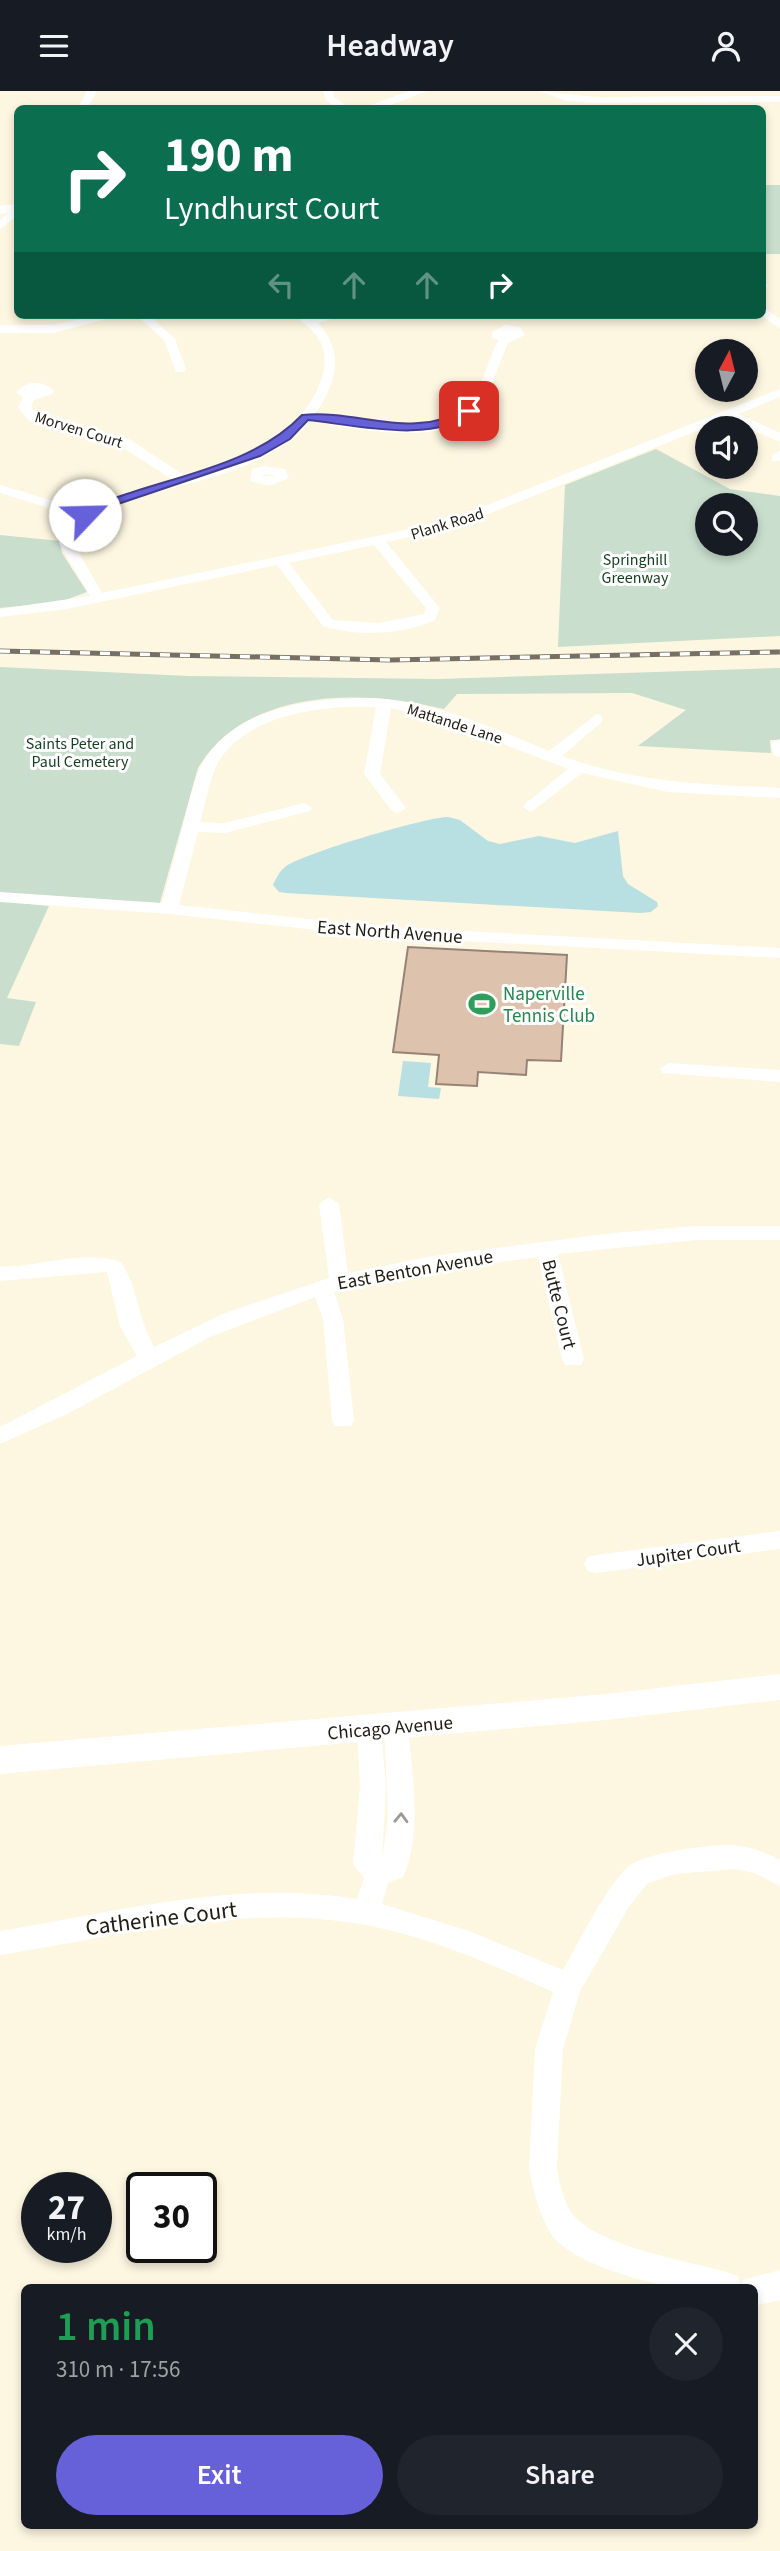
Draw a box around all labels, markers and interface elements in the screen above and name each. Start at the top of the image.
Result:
text: Headway [326,23,454,69]
icon: menu [35,27,73,65]
icon: person [707,27,745,65]
text: 190 m [164,121,293,191]
icon: right [49,133,140,224]
text: Lyndhurst Court [164,186,379,232]
icon: left [262,266,300,304]
icon: ahead [335,266,373,304]
icon: ahead [408,266,446,304]
icon: right [481,266,519,304]
north arrow [695,339,758,403]
map controls [695,339,758,556]
pin [439,381,499,441]
icon: arrive [450,392,488,430]
street label: Morven Court [32,406,126,454]
button: sound [695,416,758,479]
position arrow [48,478,122,552]
button: search [695,493,758,556]
street label: Plank Road [408,502,487,546]
park label: Springhill Greenway [602,549,669,589]
street label: Mattande Lane [404,698,505,750]
park label: Saints Peter and Paul Cemetery [26,733,134,773]
street label: East North Avenue [316,914,464,951]
place label: Naperville Tennis Club [503,981,595,1030]
sports icon: Naperville Tennis Club [467,989,497,1019]
street label: East Benton Avenue [335,1243,495,1297]
street label: Butte Court [534,1257,583,1353]
street label: Jupiter Court [634,1533,743,1574]
street label: Chicago Avenue [326,1710,454,1747]
one-way arrow [394,1813,409,1824]
street label: Catherine Court [84,1893,239,1944]
speed limit sign: 30 [126,2172,217,2263]
text: 27 [48,2183,85,2233]
text: km/h [47,2222,86,2247]
text: 1 min [56,2297,156,2357]
button: close [649,2307,723,2381]
text: 310 m · 17:56 [56,2353,180,2386]
button: Exit [56,2435,383,2515]
button: Share [397,2435,723,2515]

